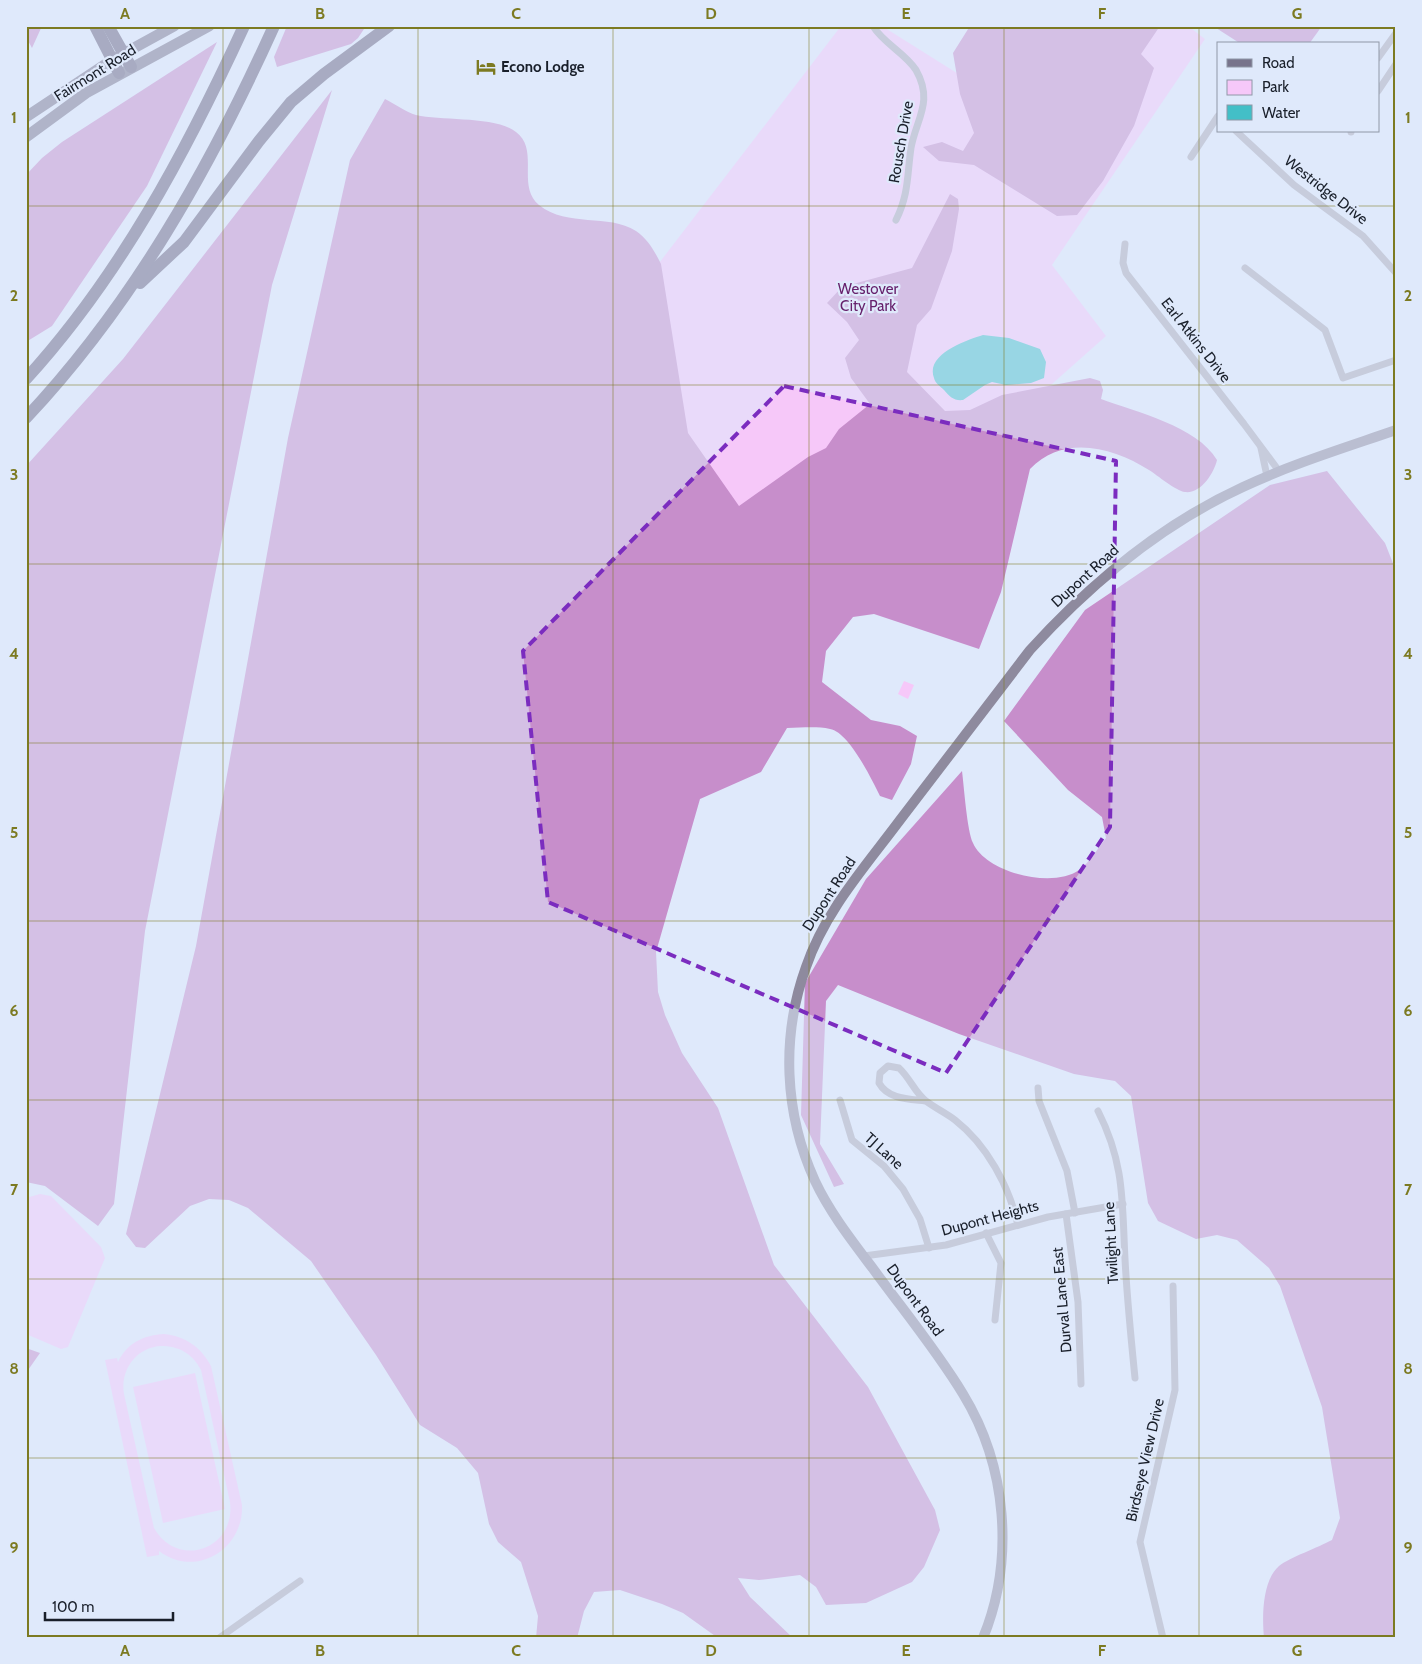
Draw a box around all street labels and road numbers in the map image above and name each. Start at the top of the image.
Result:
street label: Fairmont Road [51,41,139,105]
street label: Rousch Drive [885,99,917,184]
street label: Westridge Drive [1281,152,1372,228]
street label: Earl Atkins Drive [1157,294,1235,386]
street label: Dupont Road [1048,541,1122,611]
street label: Dupont Road [798,854,860,934]
street label: TJ Lane [861,1129,907,1173]
street label: Dupont Heights [939,1196,1041,1240]
street label: Twilight Lane [1100,1201,1122,1285]
street label: Durval Lane East [1048,1247,1076,1353]
street label: Dupont Road [883,1261,947,1339]
street label: Birdseye View Drive [1122,1396,1168,1523]

